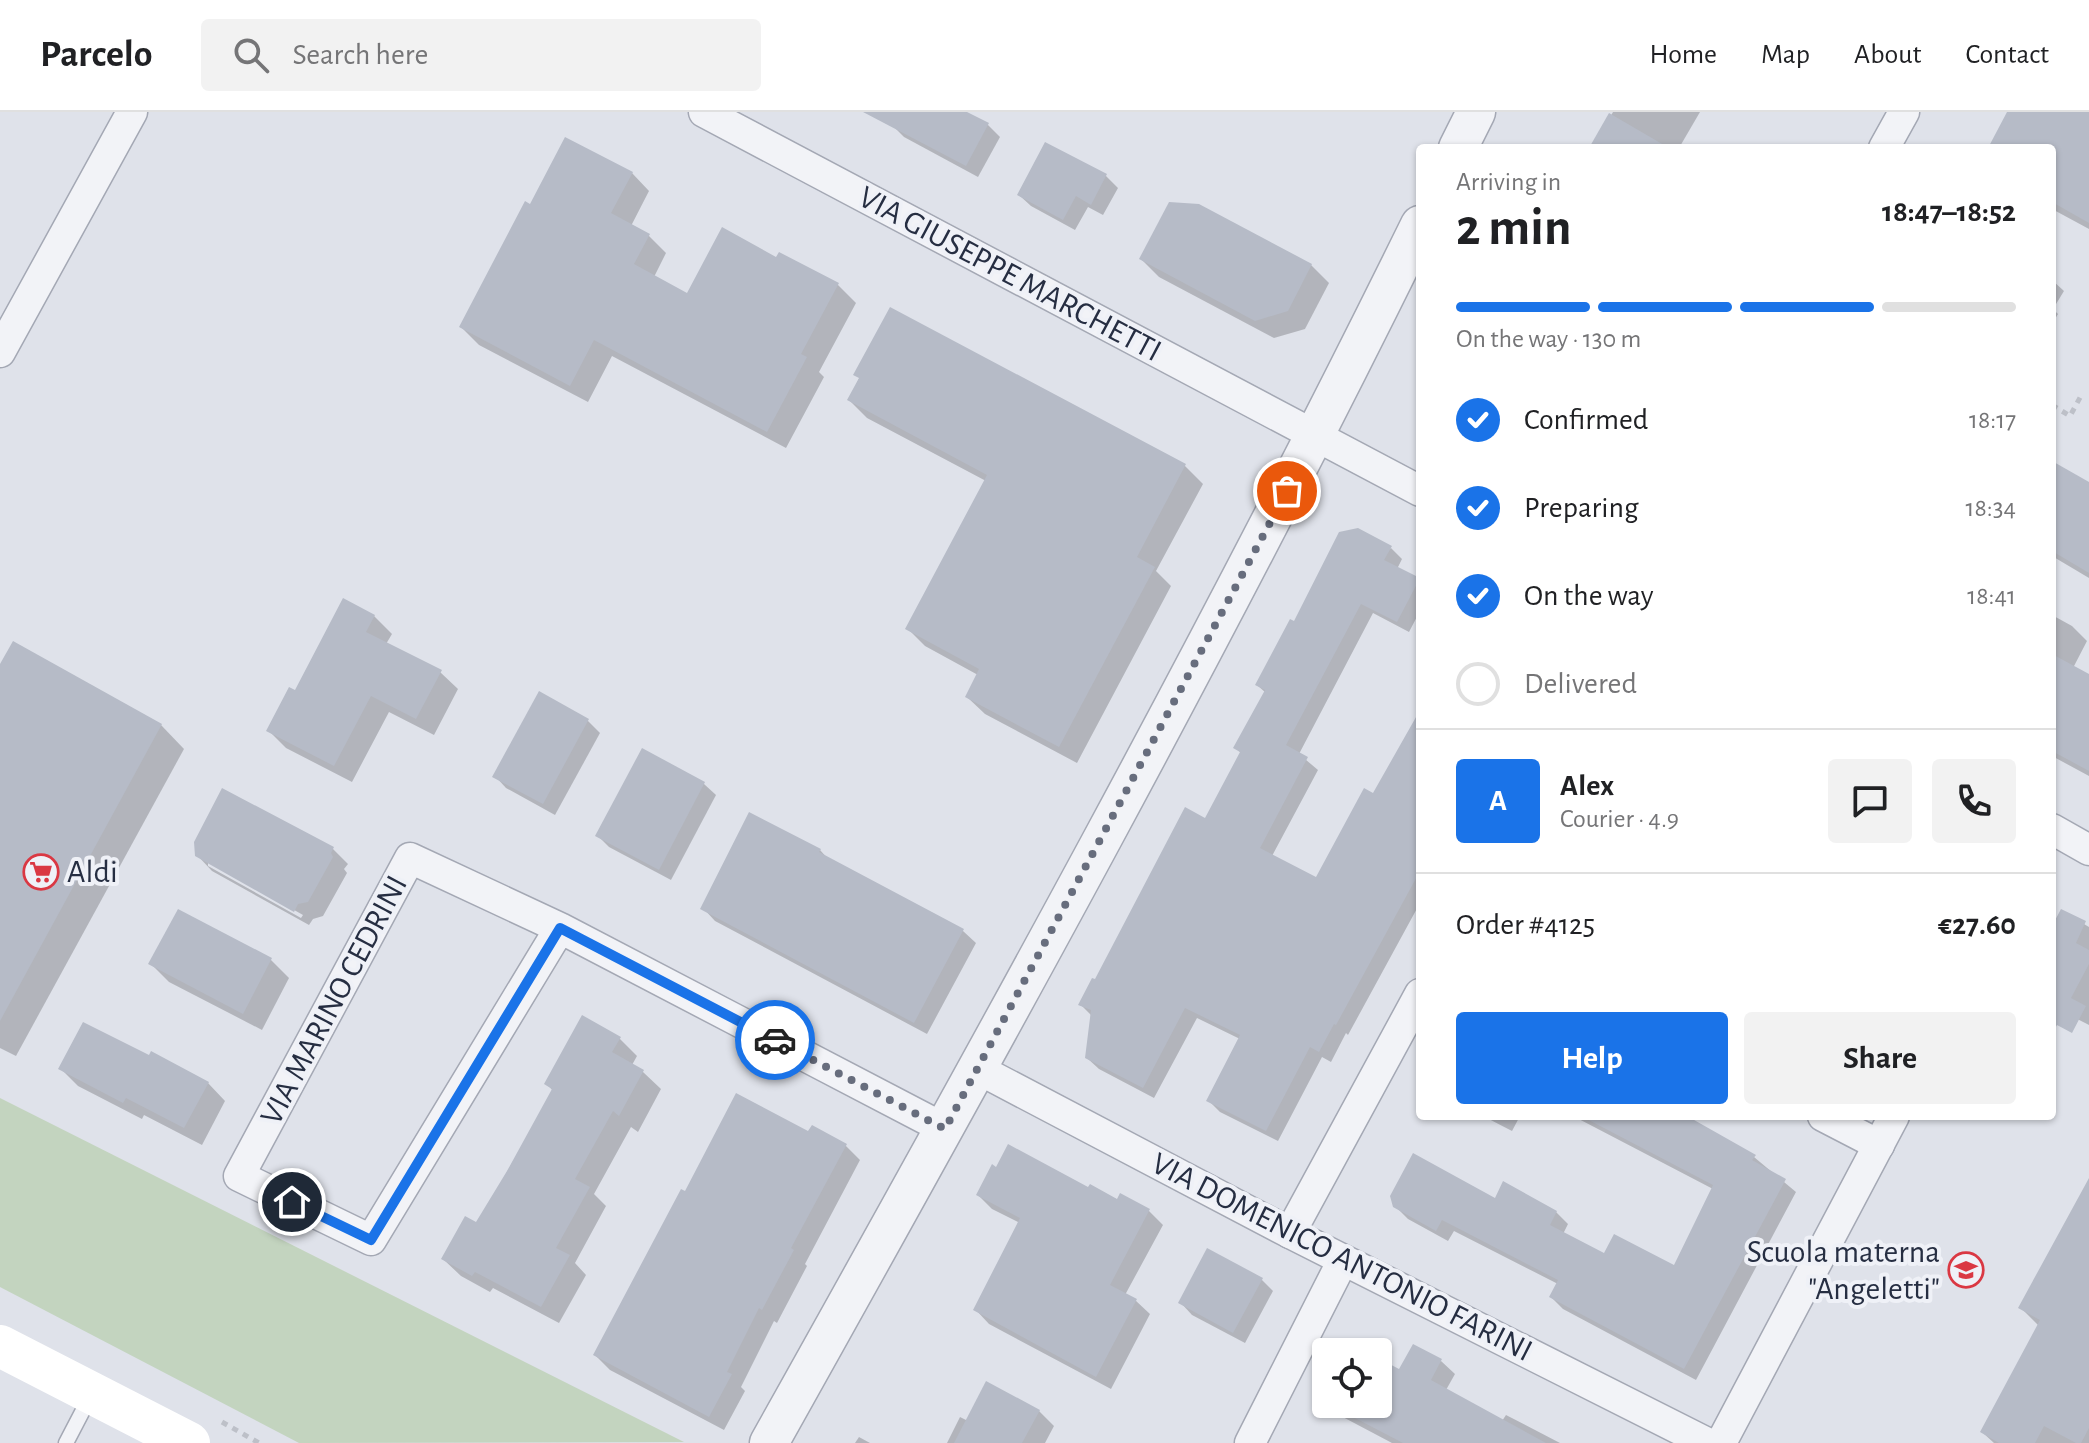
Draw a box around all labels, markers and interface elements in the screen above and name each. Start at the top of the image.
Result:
search box [201,19,761,91]
icon: search [229,33,273,77]
text: Parcelo [40,36,153,74]
text: Search here [293,40,428,70]
text: Home [1650,41,1717,69]
text: Map [1761,41,1810,69]
text: About [1854,41,1922,69]
text: Contact [1966,41,2049,69]
text: Arriving in [1456,169,1561,195]
street label: VIA GIUSEPPE MARCHETTI [853,181,1167,367]
text: 18:47–18:52 [1882,197,2016,227]
text: 2 min [1456,202,1571,254]
text: On the way · 130 m [1456,326,1641,352]
icon: check [1456,398,1500,442]
text: Confirmed [1524,405,1648,435]
text: 18:17 [1969,407,2016,433]
pin [1253,457,1321,525]
icon: bag [1265,469,1309,513]
icon: check [1456,486,1500,530]
text: Preparing [1524,493,1639,523]
text: 18:34 [1966,495,2016,521]
icon: check [1456,574,1500,618]
text: On the way [1524,581,1653,611]
text: 18:41 [1967,583,2016,609]
text: Delivered [1524,669,1637,699]
button: chat [1828,759,1912,843]
button: phone [1932,759,2016,843]
text: Alex [1560,771,1614,801]
text: A [1489,786,1507,816]
text: Courier · 4.9 [1560,806,1679,832]
supermarket icon: Aldi [22,853,60,891]
place label: Aldi [67,856,118,888]
street label: VIA MARINO CEDRINI [255,870,413,1130]
text: Order #4125 [1456,910,1595,940]
text: €27.60 [1938,910,2016,940]
courier [735,1000,815,1080]
button: Help [1456,1012,1728,1104]
button: Share [1744,1012,2016,1104]
icon: car [753,1018,797,1062]
street label: VIA DOMENICO ANTONIO FARINI [1146,1147,1538,1367]
pin [258,1168,326,1236]
icon: home [270,1180,314,1224]
place label: Scuola materna "Angeletti" [1747,1236,1940,1305]
school or university icon: Scuola materna "Angeletti" [1947,1251,1985,1289]
map controls [1312,1338,1392,1418]
button: locate [1312,1338,1392,1418]

